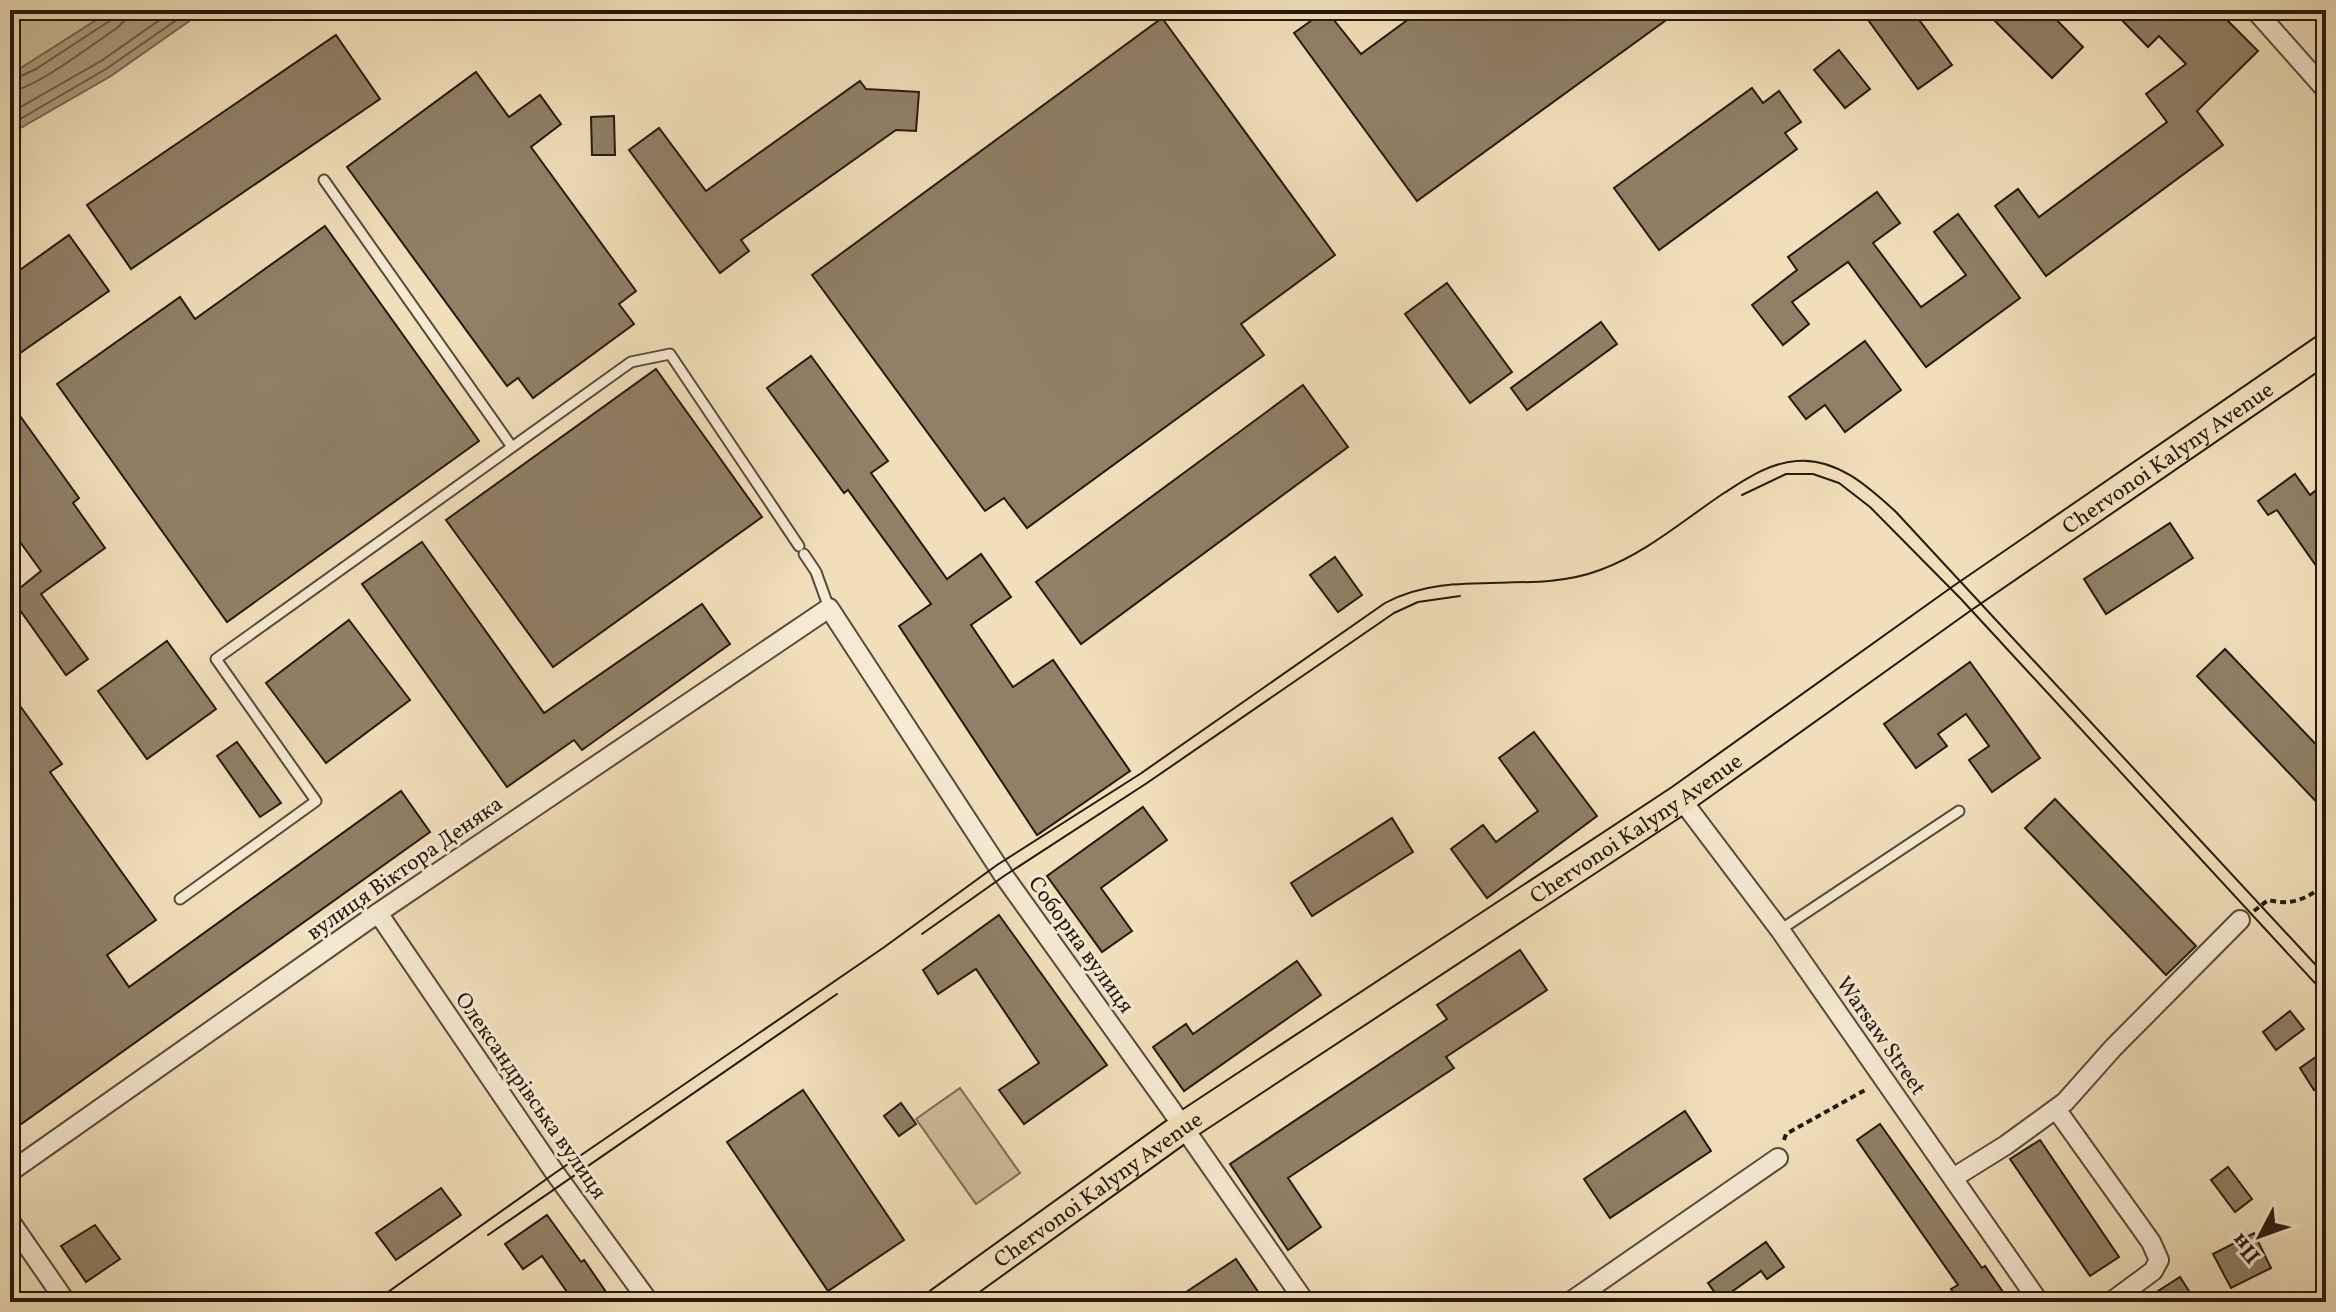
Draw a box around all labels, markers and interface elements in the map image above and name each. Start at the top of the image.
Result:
street label: Chervonoi Kalyny Avenue [2057,376,2281,543]
street label: Chervonoi Kalyny Avenue [1524,747,1750,912]
street label: вулиця Віктора Деняка [301,789,510,949]
street label: Соборна вулиця [1020,870,1140,1020]
street label: Warsaw Street [1827,971,1933,1102]
street label: Олександрівська вулиця [447,987,613,1206]
street label: Chervonoi Kalyny Avenue [988,1105,1209,1276]
north arrow [2220,1196,2300,1276]
text: Пн [2225,1226,2269,1269]

